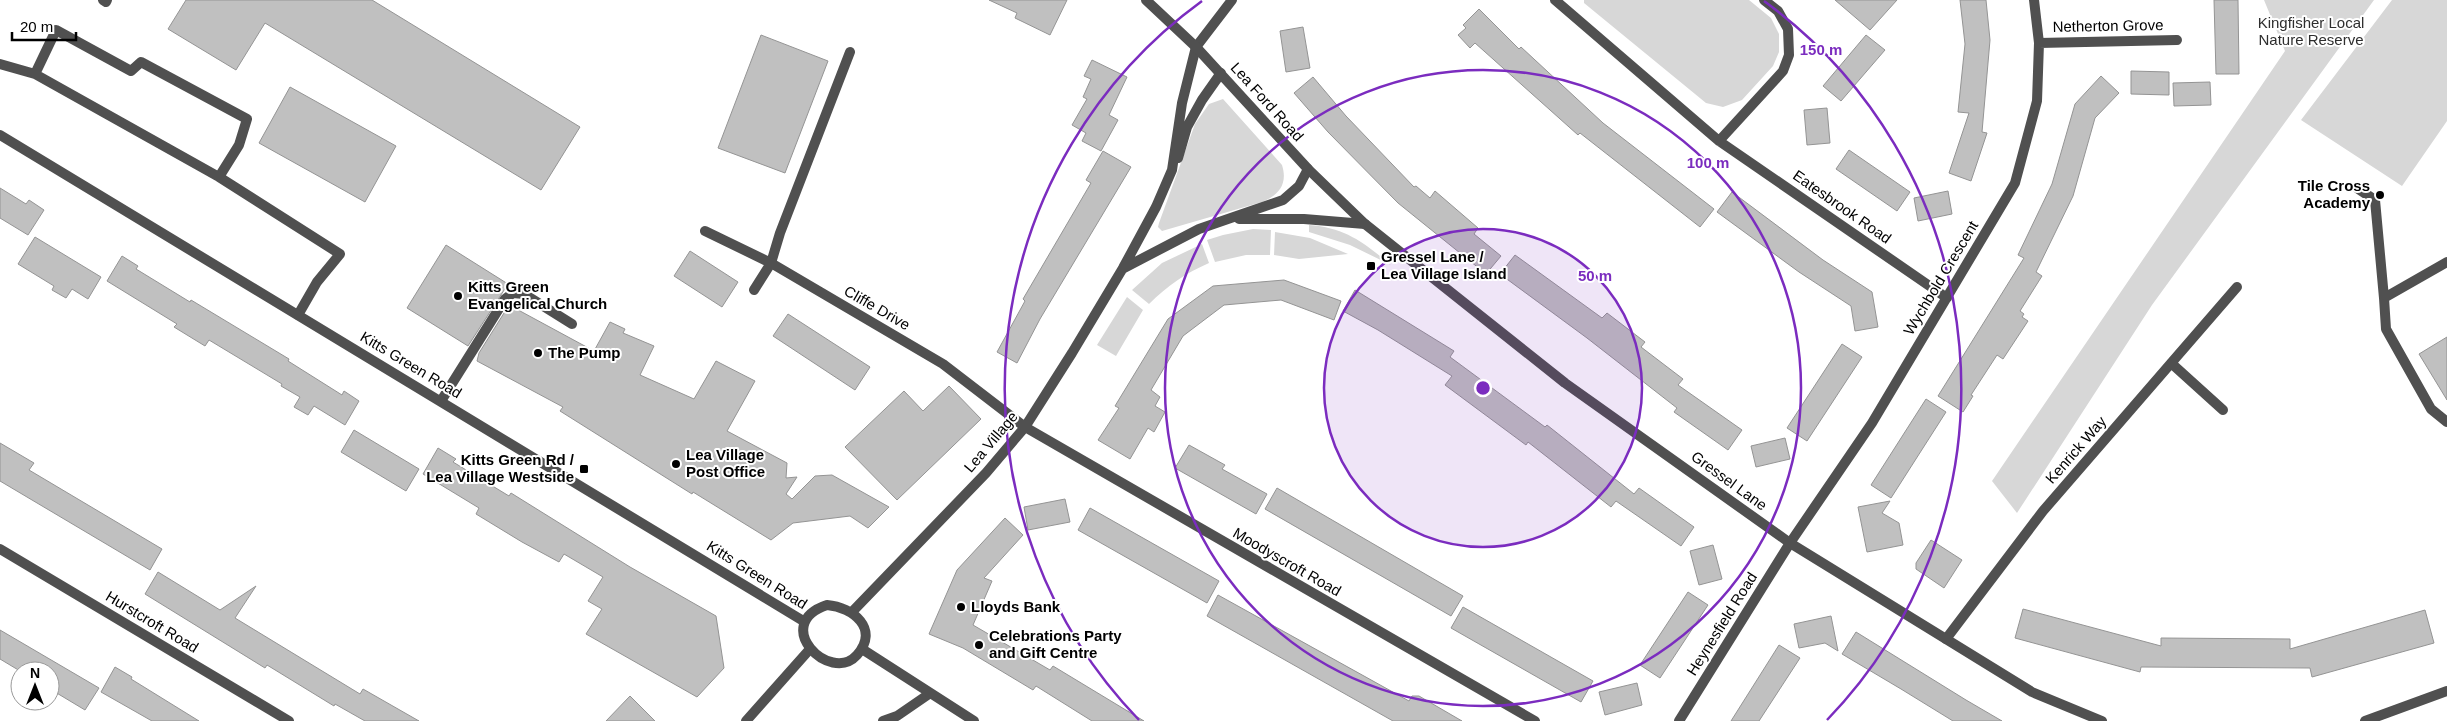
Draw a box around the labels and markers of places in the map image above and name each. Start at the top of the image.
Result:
place label: Tile Cross Academy [2298,177,2371,211]
marker: Tile Cross Academy [2374,189,2386,201]
place label: Gressel Lane / Lea Village Island [1381,248,1507,282]
marker: Gressel Lane / Lea Village Island [1365,260,1377,272]
place label: Kitts Green Evangelical Church [468,278,607,312]
marker: Kitts Green Evangelical Church [452,290,464,302]
place label: The Pump [548,344,621,361]
marker: The Pump [532,347,544,359]
centre of rings [1474,379,1492,397]
place label: Lea Village Post Office [686,446,765,480]
place label: Kitts Green Rd / Lea Village Westside [426,451,575,485]
marker: Lea Village Post Office [670,458,682,470]
marker: Kitts Green Rd / Lea Village Westside [578,463,590,475]
place label: Lloyds Bank [971,598,1061,615]
marker: Lloyds Bank [955,601,967,613]
place label: Celebrations Party and Gift Centre [989,627,1122,661]
marker: Celebrations Party and Gift Centre [973,639,985,651]

